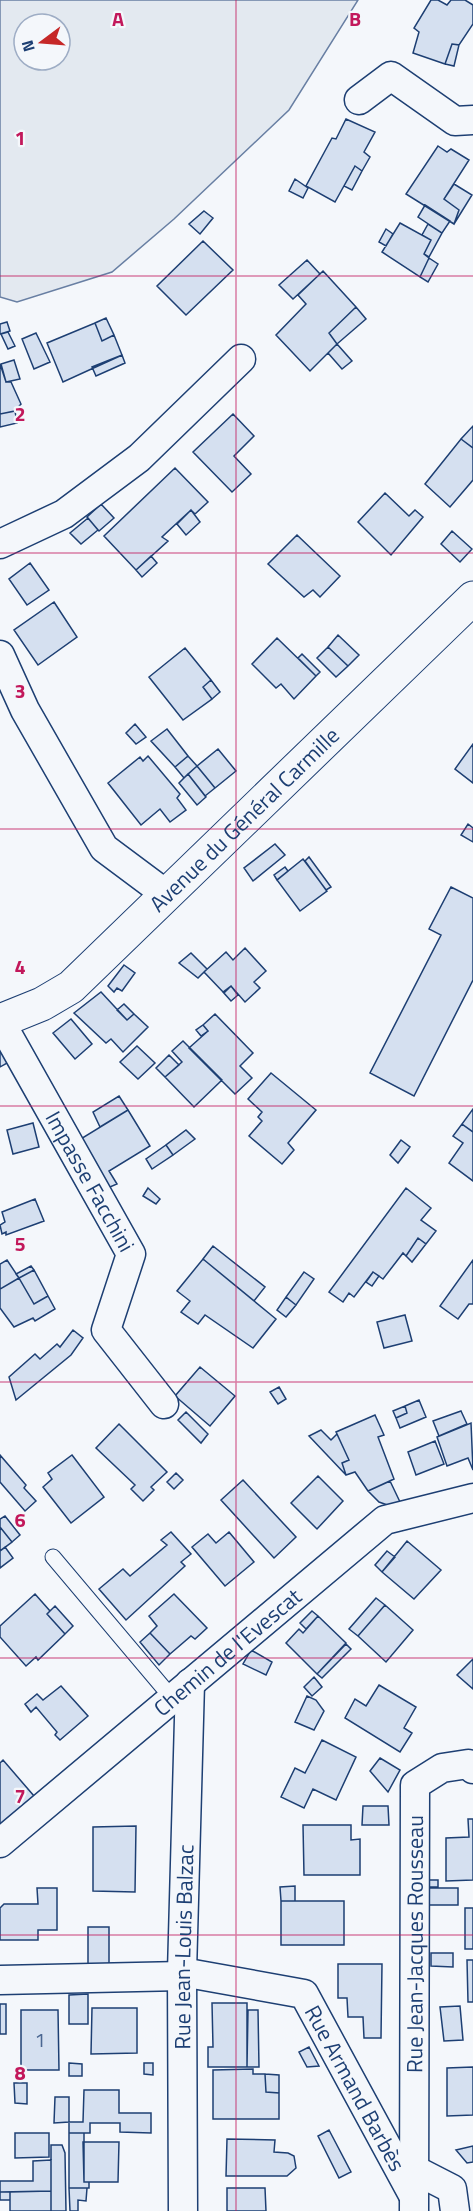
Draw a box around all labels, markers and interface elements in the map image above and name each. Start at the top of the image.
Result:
text: A [112,3,124,34]
text: B [349,3,361,34]
north arrow [12,12,72,72]
text: N [15,37,41,55]
text: 1 [14,122,26,153]
text: 2 [14,398,26,429]
text: 3 [14,675,26,706]
street label: Avenue du Général Carmille [141,719,347,920]
text: 4 [14,951,26,982]
street label: Impasse Facchini [37,1105,144,1258]
text: 5 [14,1228,26,1259]
text: 6 [14,1504,26,1535]
street label: Chemin de l'Evescat [146,1580,309,1724]
text: 7 [14,1780,26,1811]
street label: Rue Jean-Jacques Rousseau [397,1815,432,2073]
street label: Rue Jean-Louis Balzac [165,1844,203,2050]
street label: Rue Armand Barbès [296,1999,414,2177]
house number: 1 [34,2024,46,2055]
text: 8 [14,2057,26,2088]

